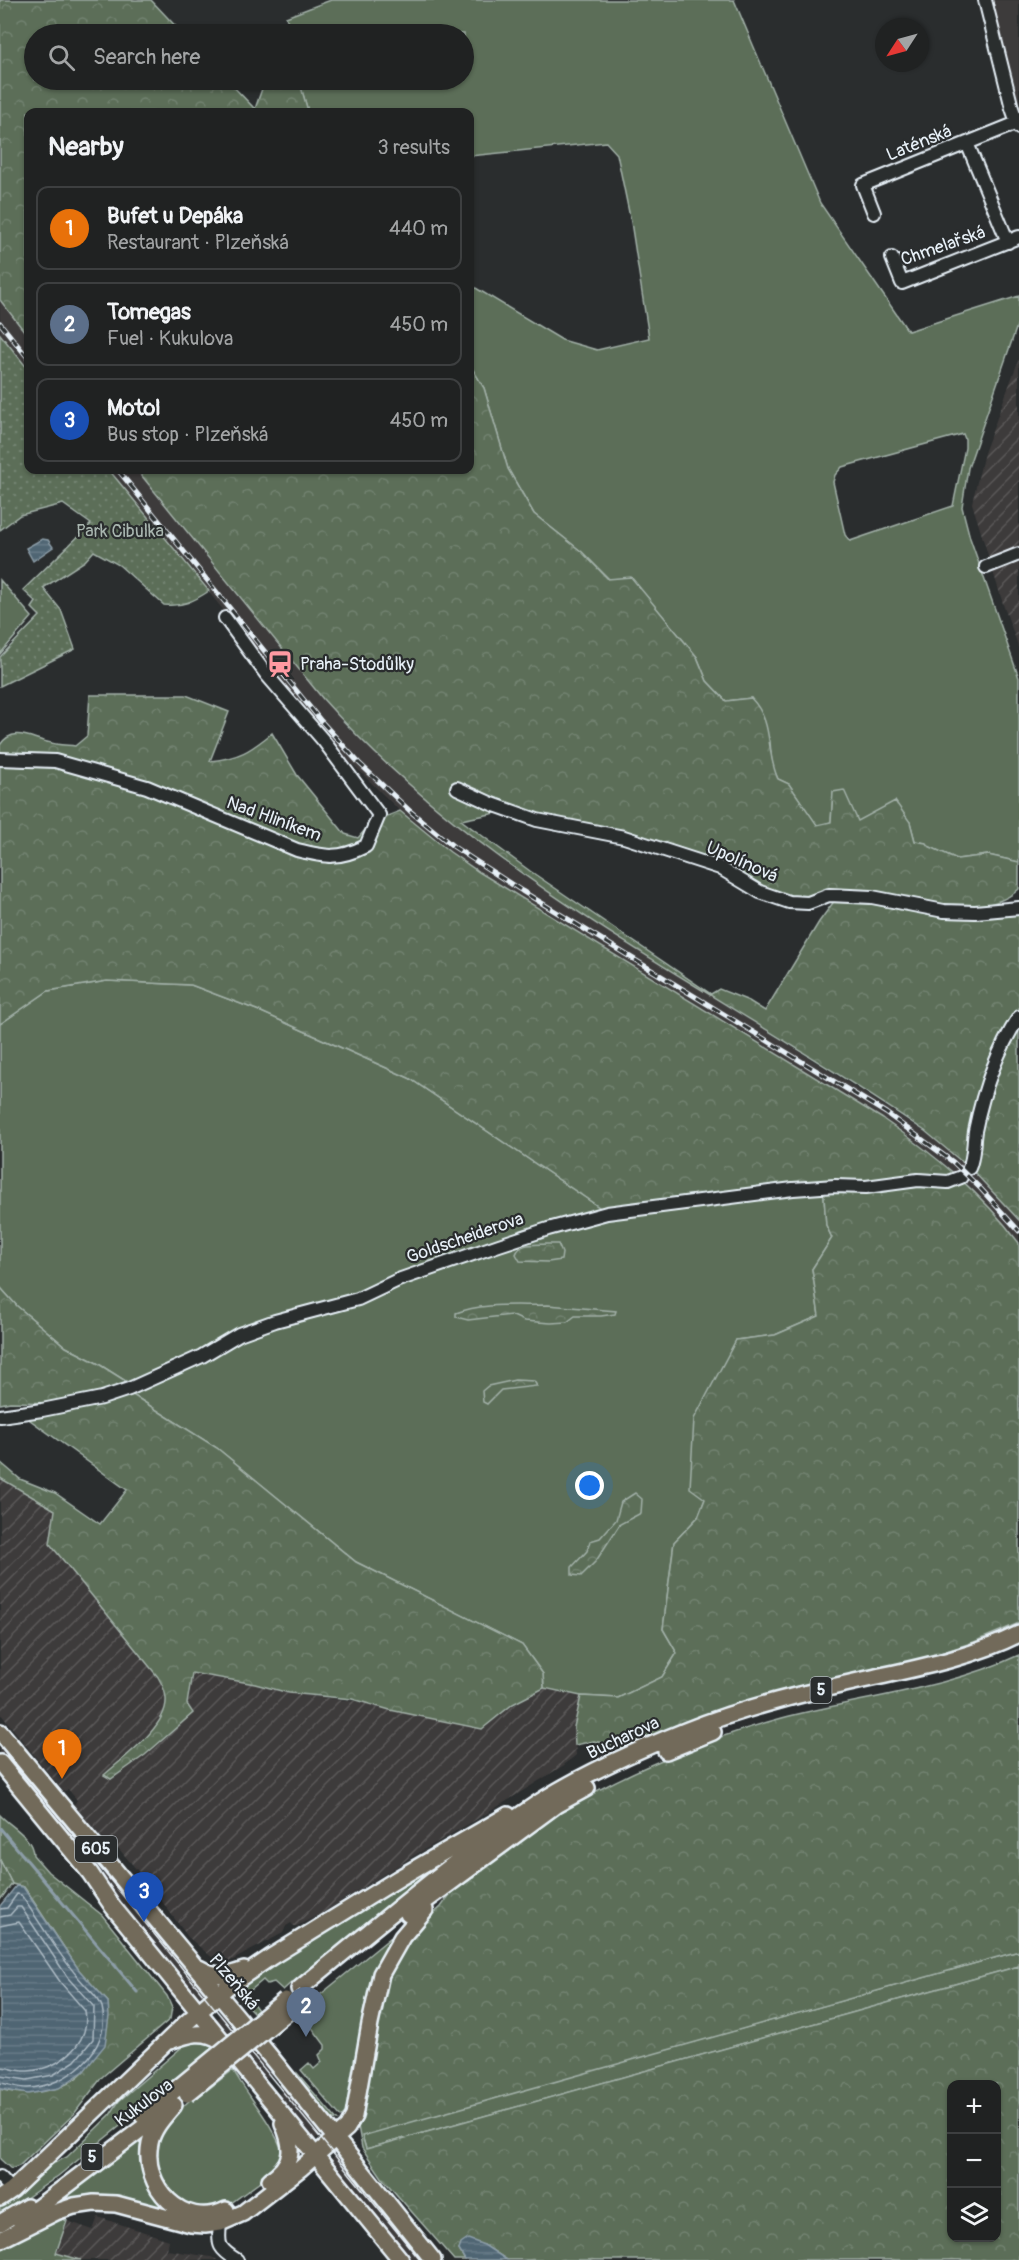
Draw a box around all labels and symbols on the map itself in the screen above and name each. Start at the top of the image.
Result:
north arrow [875,18,929,72]
street label: Laténská [883,119,955,167]
street label: Chmelařská [898,221,988,271]
park label: Park Cibulka [76,520,164,543]
station icon: Praha-Stodůlky [265,649,295,679]
place label: Praha-Stodůlky [300,653,414,676]
street label: Nad Hliníkem [223,791,325,847]
street label: Upolínová [703,836,781,888]
street label: Goldscheiderova [403,1207,527,1269]
your location [575,1471,604,1500]
road number: 5 [810,1677,832,1703]
street label: Bucharova [583,1711,663,1765]
pin: 1 [42,1730,82,1779]
road number: 605 [75,1836,117,1862]
pin: 3 [124,1872,164,1922]
street label: Plzeňská [204,1949,264,2015]
pin: 2 [286,1988,326,2037]
street label: Kukulova [110,2074,178,2132]
road number: 5 [82,2144,103,2170]

